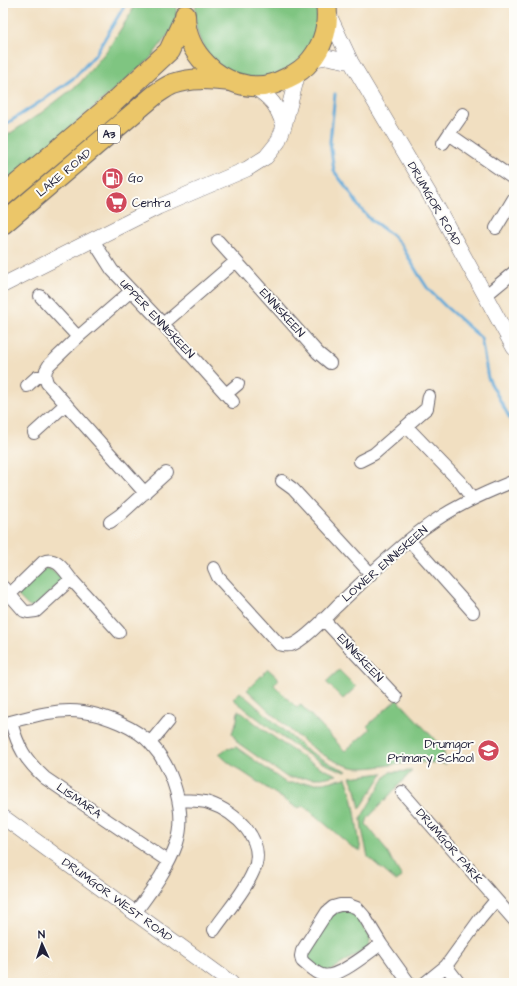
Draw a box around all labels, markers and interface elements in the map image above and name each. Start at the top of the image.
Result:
road number: A3 [98,125,120,143]
street label: LAKE ROAD [33,145,95,201]
street label: DRUMGOR ROAD [403,159,465,249]
fuel station icon: Go [100,165,126,191]
place label: Go [128,170,143,187]
supermarket icon: Centra [104,190,130,216]
place label: Centra [132,195,171,212]
street label: UPPER ENNISKEEN [116,275,199,363]
street label: ENNISKEEN [255,285,309,342]
street label: LOWER ENNISKEEN [338,522,432,606]
street label: ENNISKEEN [333,630,387,686]
place label: Drumgor Primary School [388,736,474,768]
school or university icon: Drumgor Primary School [476,738,502,764]
street label: LISMARA [53,779,105,823]
street label: DRUMGOR PARK [412,805,487,888]
street label: DRUMGOR WEST ROAD [58,854,176,946]
north arrow [22,924,62,964]
text: N [38,927,45,942]

